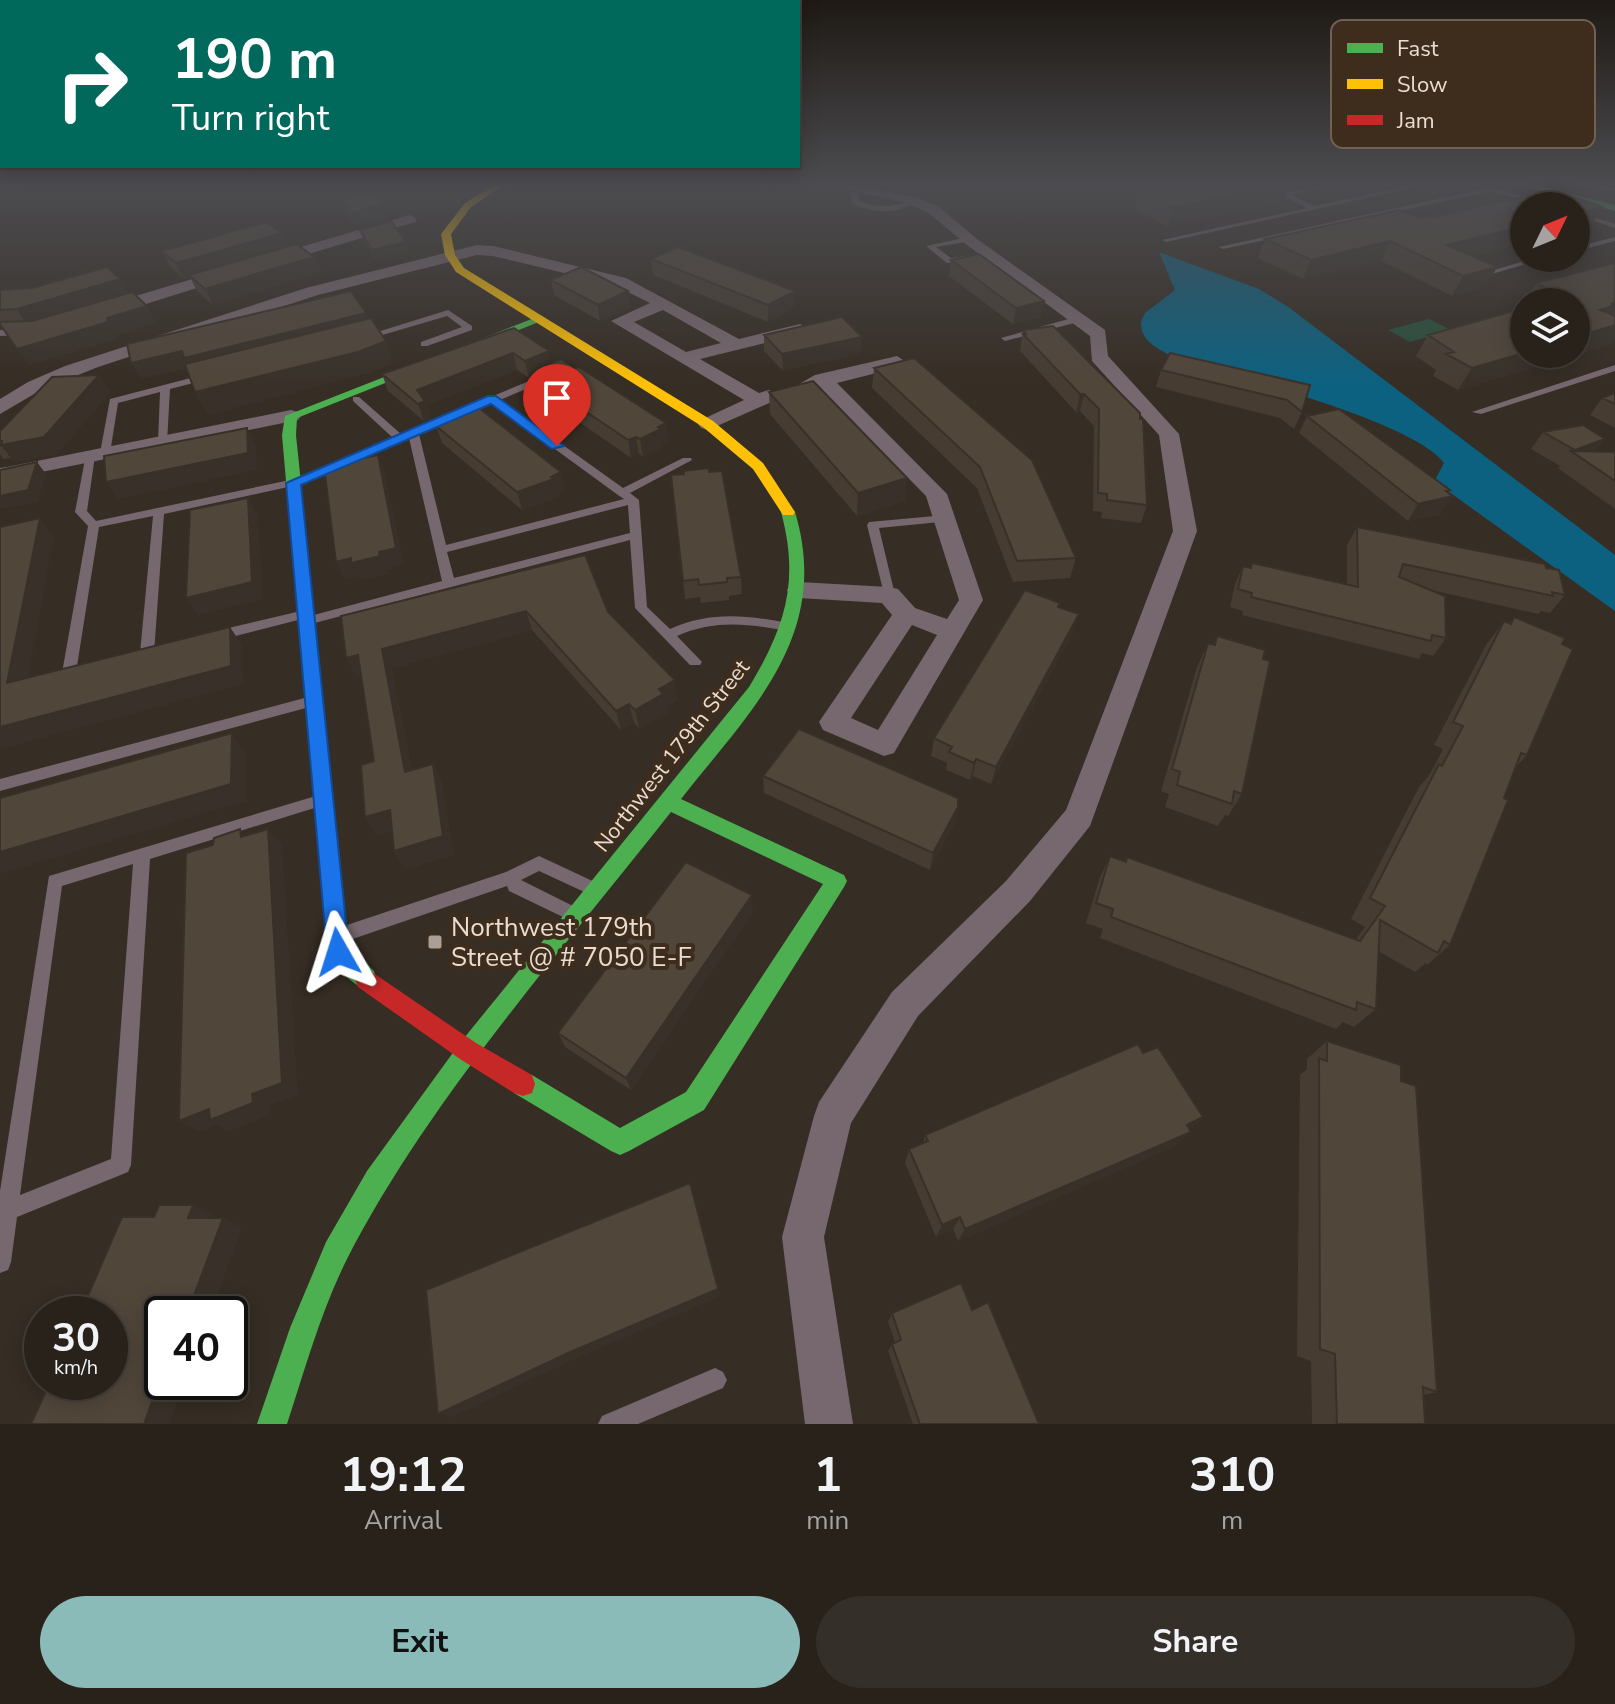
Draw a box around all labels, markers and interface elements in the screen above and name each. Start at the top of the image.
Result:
legend [1331,20,1595,148]
text: 190 m [172,21,337,98]
icon: right [40,32,144,136]
text: Fast [1397,34,1439,64]
text: Slow [1397,70,1448,100]
text: Turn right [172,94,329,143]
text: Jam [1396,106,1435,136]
north arrow [1510,192,1590,272]
map controls [1510,192,1590,368]
button: layers [1510,288,1590,368]
pin [523,364,591,446]
icon: arrive [535,376,579,420]
street label: Northwest 179th Street [587,653,757,858]
position arrow [296,910,380,994]
place label: Northwest 179th Street @ # 7050 E-F [451,910,692,975]
marker: Northwest 179th Street @ # 7050 E-F [426,933,444,951]
speed limit sign: 40 [144,1296,248,1400]
text: 30 [52,1311,100,1365]
text: km/h [54,1354,98,1381]
text: 19:12 [340,1442,467,1508]
text: 1 [813,1442,842,1508]
text: 310 [1189,1442,1275,1508]
text: Arrival [364,1503,442,1538]
text: min [806,1503,849,1538]
text: m [1221,1503,1243,1538]
button: Exit [40,1596,800,1688]
button: Share [816,1596,1575,1688]

